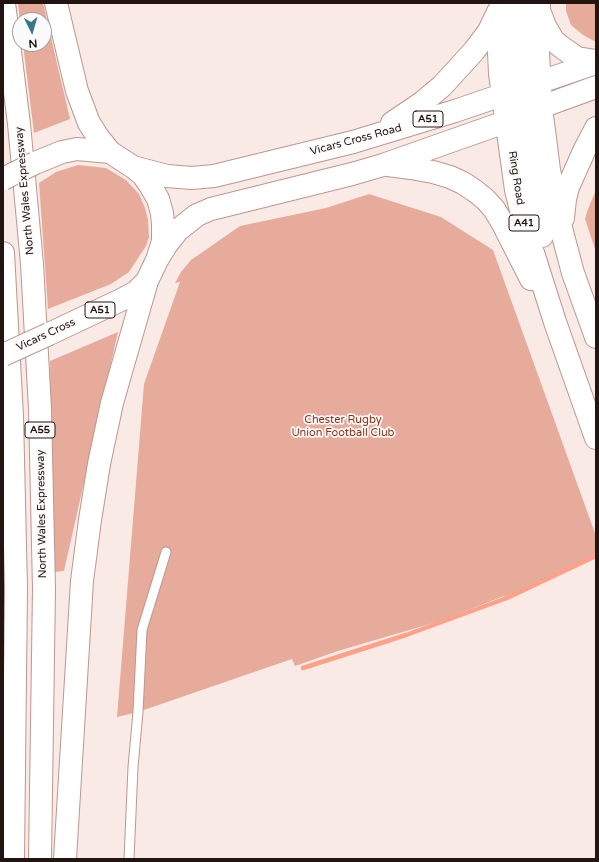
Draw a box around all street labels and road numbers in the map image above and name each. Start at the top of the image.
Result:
road number: A51 [413,111,443,127]
street label: Vicars Cross Road [309,121,403,159]
street label: North Wales Expressway [13,126,37,256]
street label: Ring Road [505,150,527,206]
road number: A41 [509,215,539,231]
road number: A51 [85,302,115,318]
street label: Vicars Cross [14,316,78,354]
road number: A55 [25,422,55,438]
street label: North Wales Expressway [34,450,50,578]

